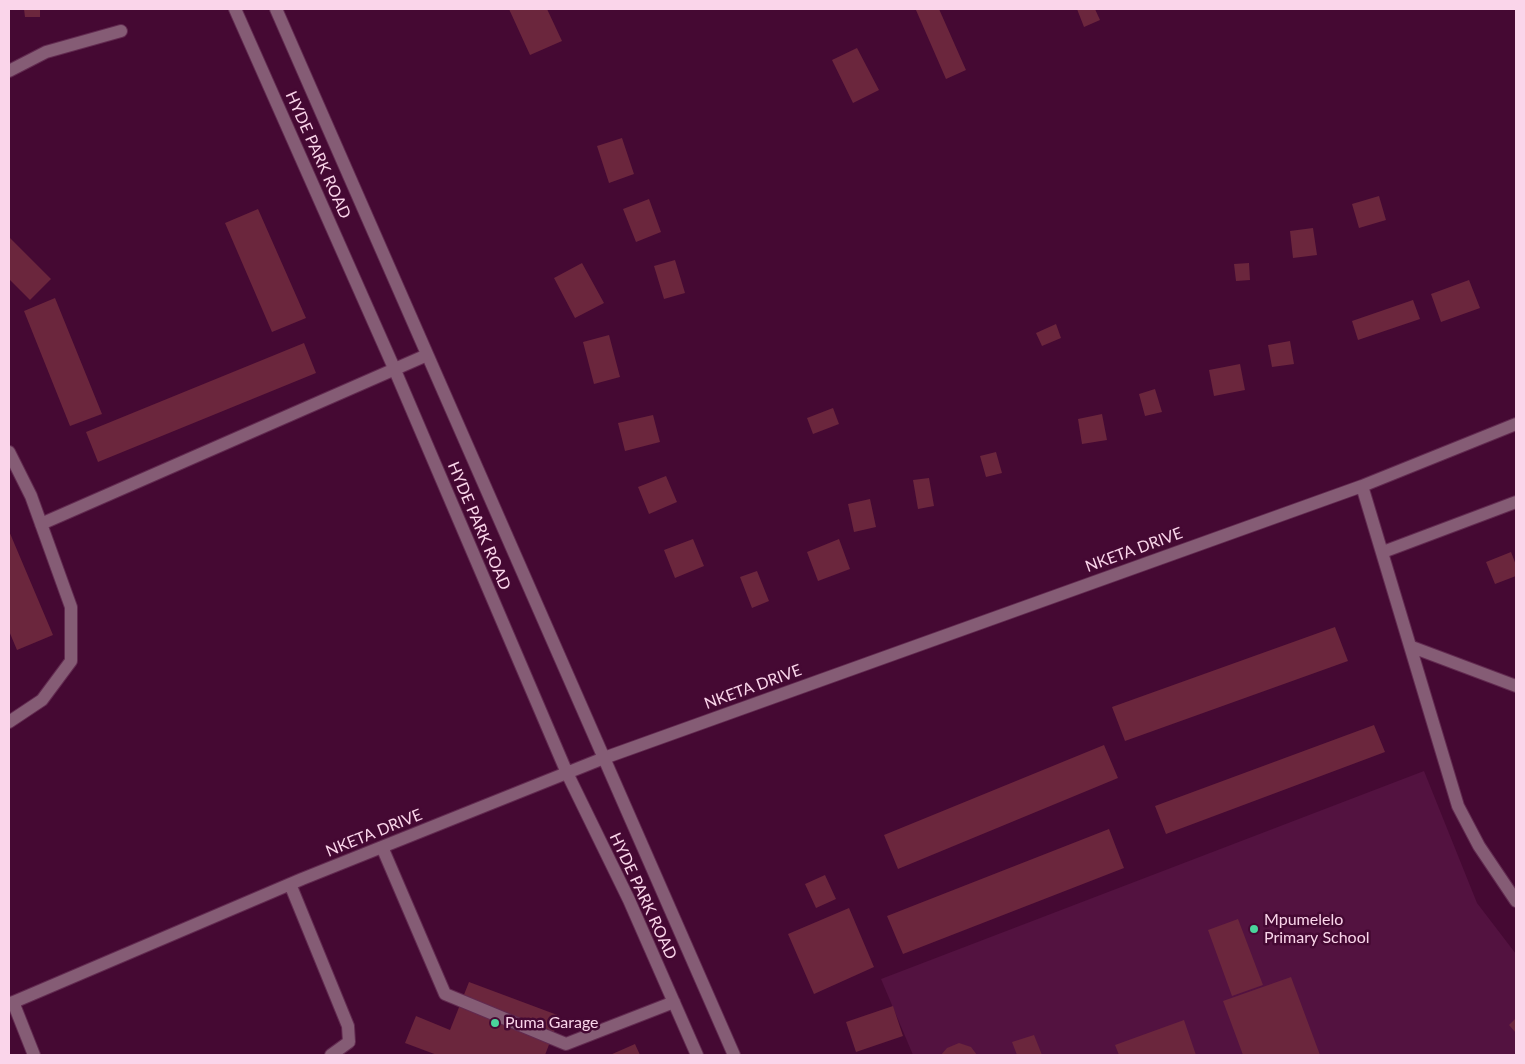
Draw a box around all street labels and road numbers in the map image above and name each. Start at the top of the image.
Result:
street label: HYDE PARK ROAD [281,88,355,222]
street label: HYDE PARK ROAD [443,459,515,593]
street label: NKETA DRIVE [1083,524,1185,576]
street label: NKETA DRIVE [702,661,804,713]
street label: NKETA DRIVE [323,805,425,861]
street label: HYDE PARK ROAD [605,830,681,962]

